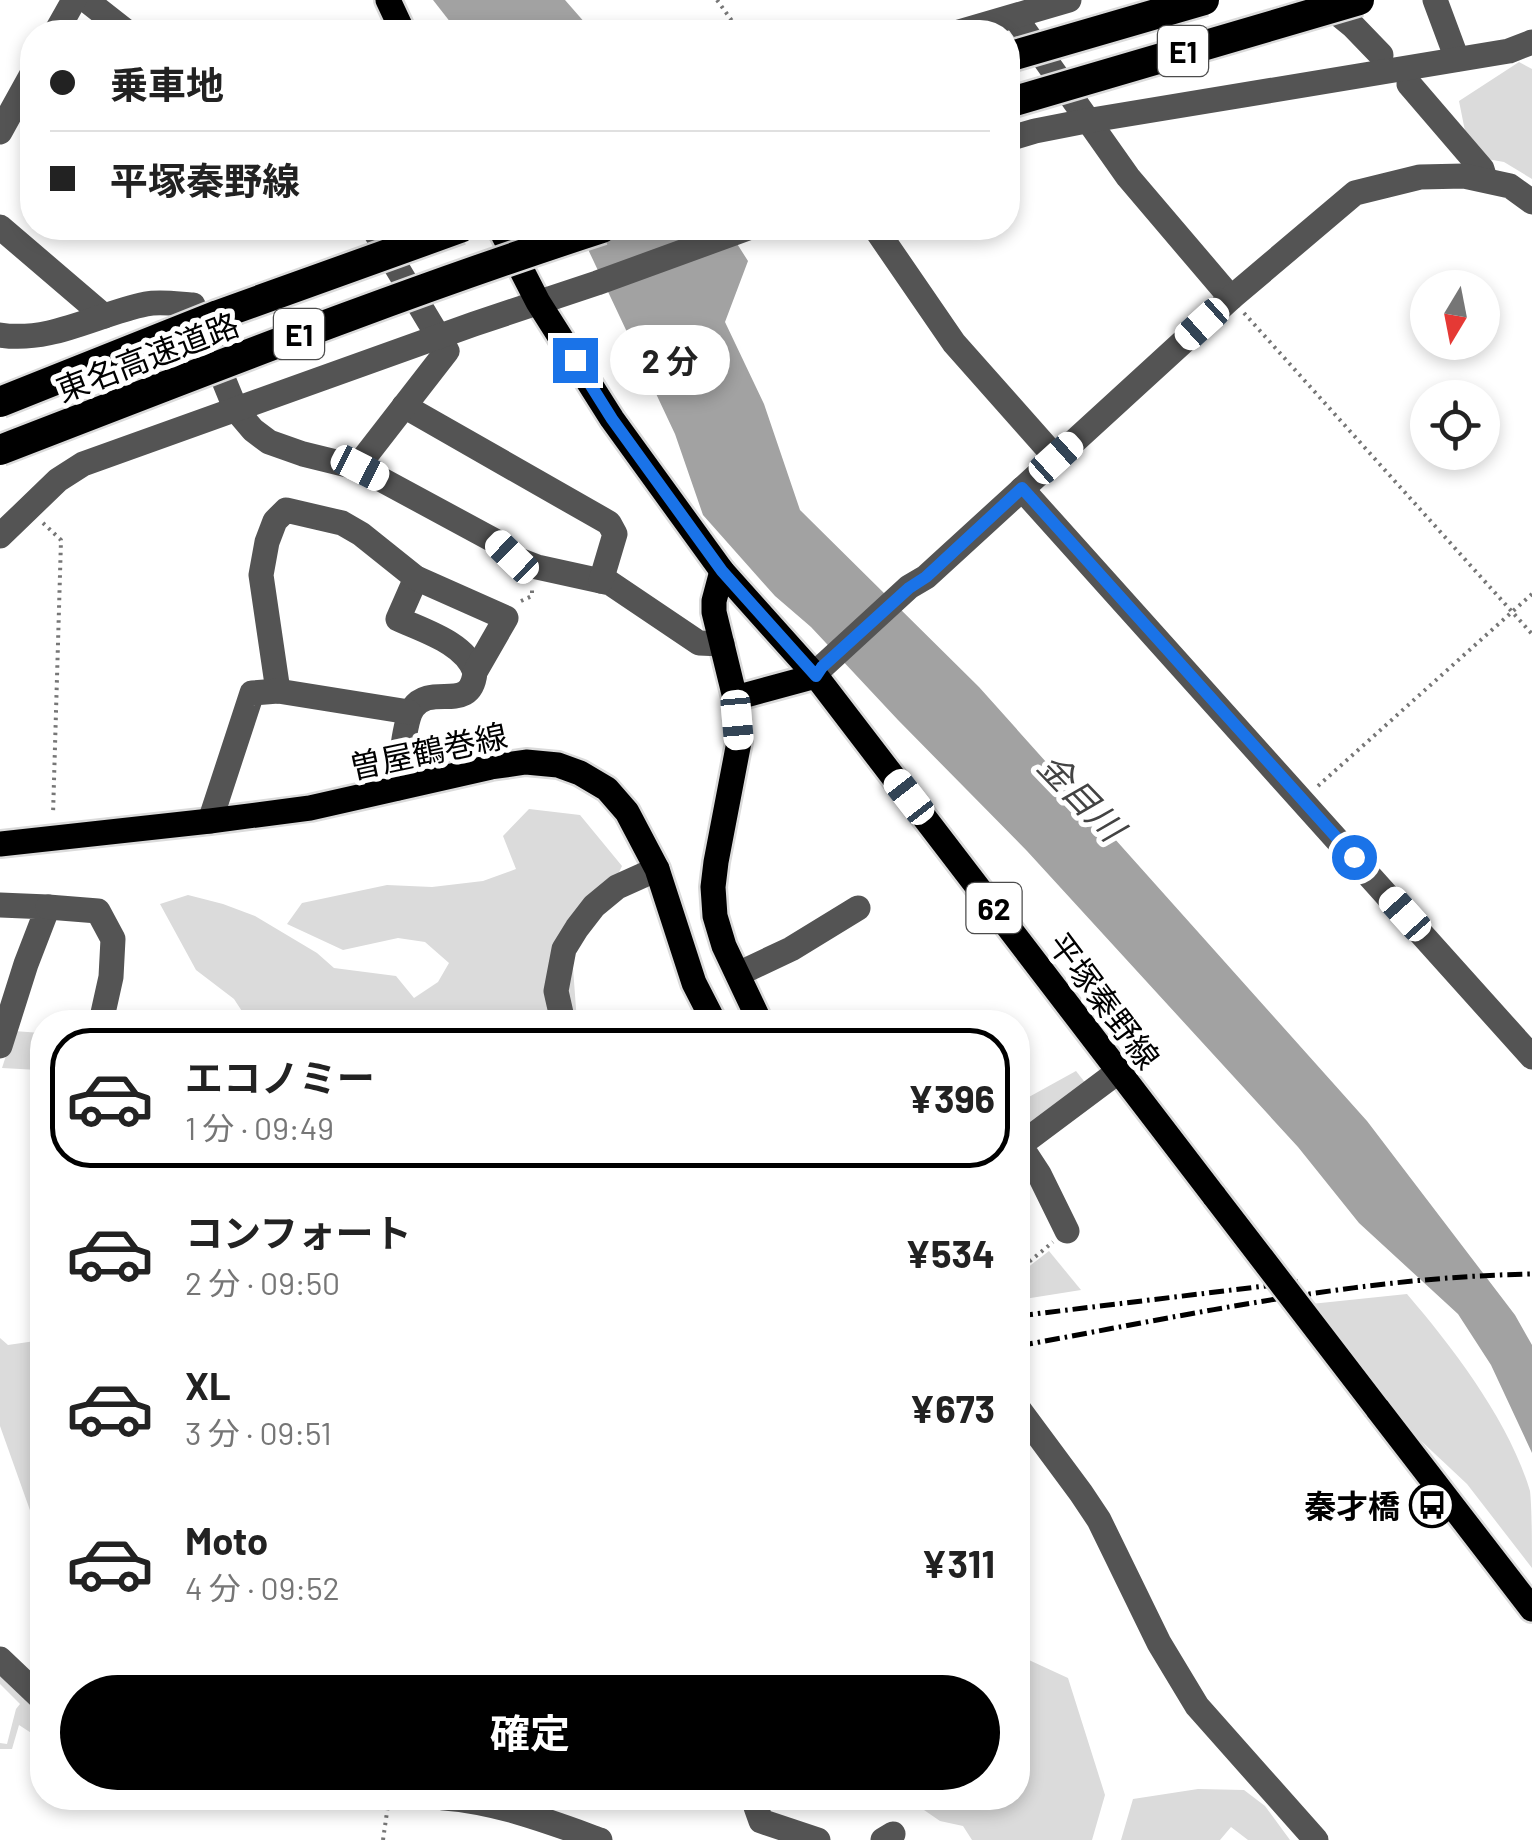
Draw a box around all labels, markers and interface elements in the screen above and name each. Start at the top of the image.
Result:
road number: E1 [1158,26,1208,76]
text: 乗車地 [110,61,224,107]
text: 平塚秦野線 [110,157,300,203]
north arrow [1410,270,1500,360]
map controls [1410,270,1500,470]
car [1170,293,1234,355]
street label: 東名高速道路 [51,304,243,408]
road number: E1 [274,309,324,359]
callout: 2 分 [610,325,730,395]
route end [553,338,598,383]
text: 2 分 [642,341,698,379]
button: locate [1410,380,1500,470]
car [1024,427,1088,489]
car [326,441,394,495]
car [480,525,544,589]
car [719,689,755,751]
street label: 曽屋鶴巻線 [346,715,510,785]
water label: 金目川 [1030,744,1136,851]
car [879,764,939,830]
route start [1332,835,1377,880]
car [1374,882,1436,946]
road number: 62 [966,883,1022,933]
street label: 平塚秦野線 [1042,925,1168,1075]
icon: car [65,1053,155,1143]
text: エコノミー [185,1054,375,1100]
text: ¥396 [908,1075,995,1121]
text: 1 分 · 09:49 [185,1108,334,1146]
icon: car [65,1208,155,1298]
text: コンフォート [185,1209,412,1255]
text: ¥534 [905,1230,995,1276]
text: 2 分 · 09:50 [185,1263,340,1301]
text: XL [185,1362,231,1408]
icon: car [65,1363,155,1453]
text: ¥673 [909,1385,995,1431]
text: 3 分 · 09:51 [185,1413,332,1451]
bus stop icon: 秦才橋 [1409,1482,1455,1528]
place label: 秦才橋 [1304,1486,1400,1524]
text: Moto [185,1517,268,1563]
icon: car [65,1518,155,1608]
text: ¥311 [921,1540,995,1586]
text: 4 分 · 09:52 [185,1568,340,1606]
button: 確定 [60,1675,1000,1790]

